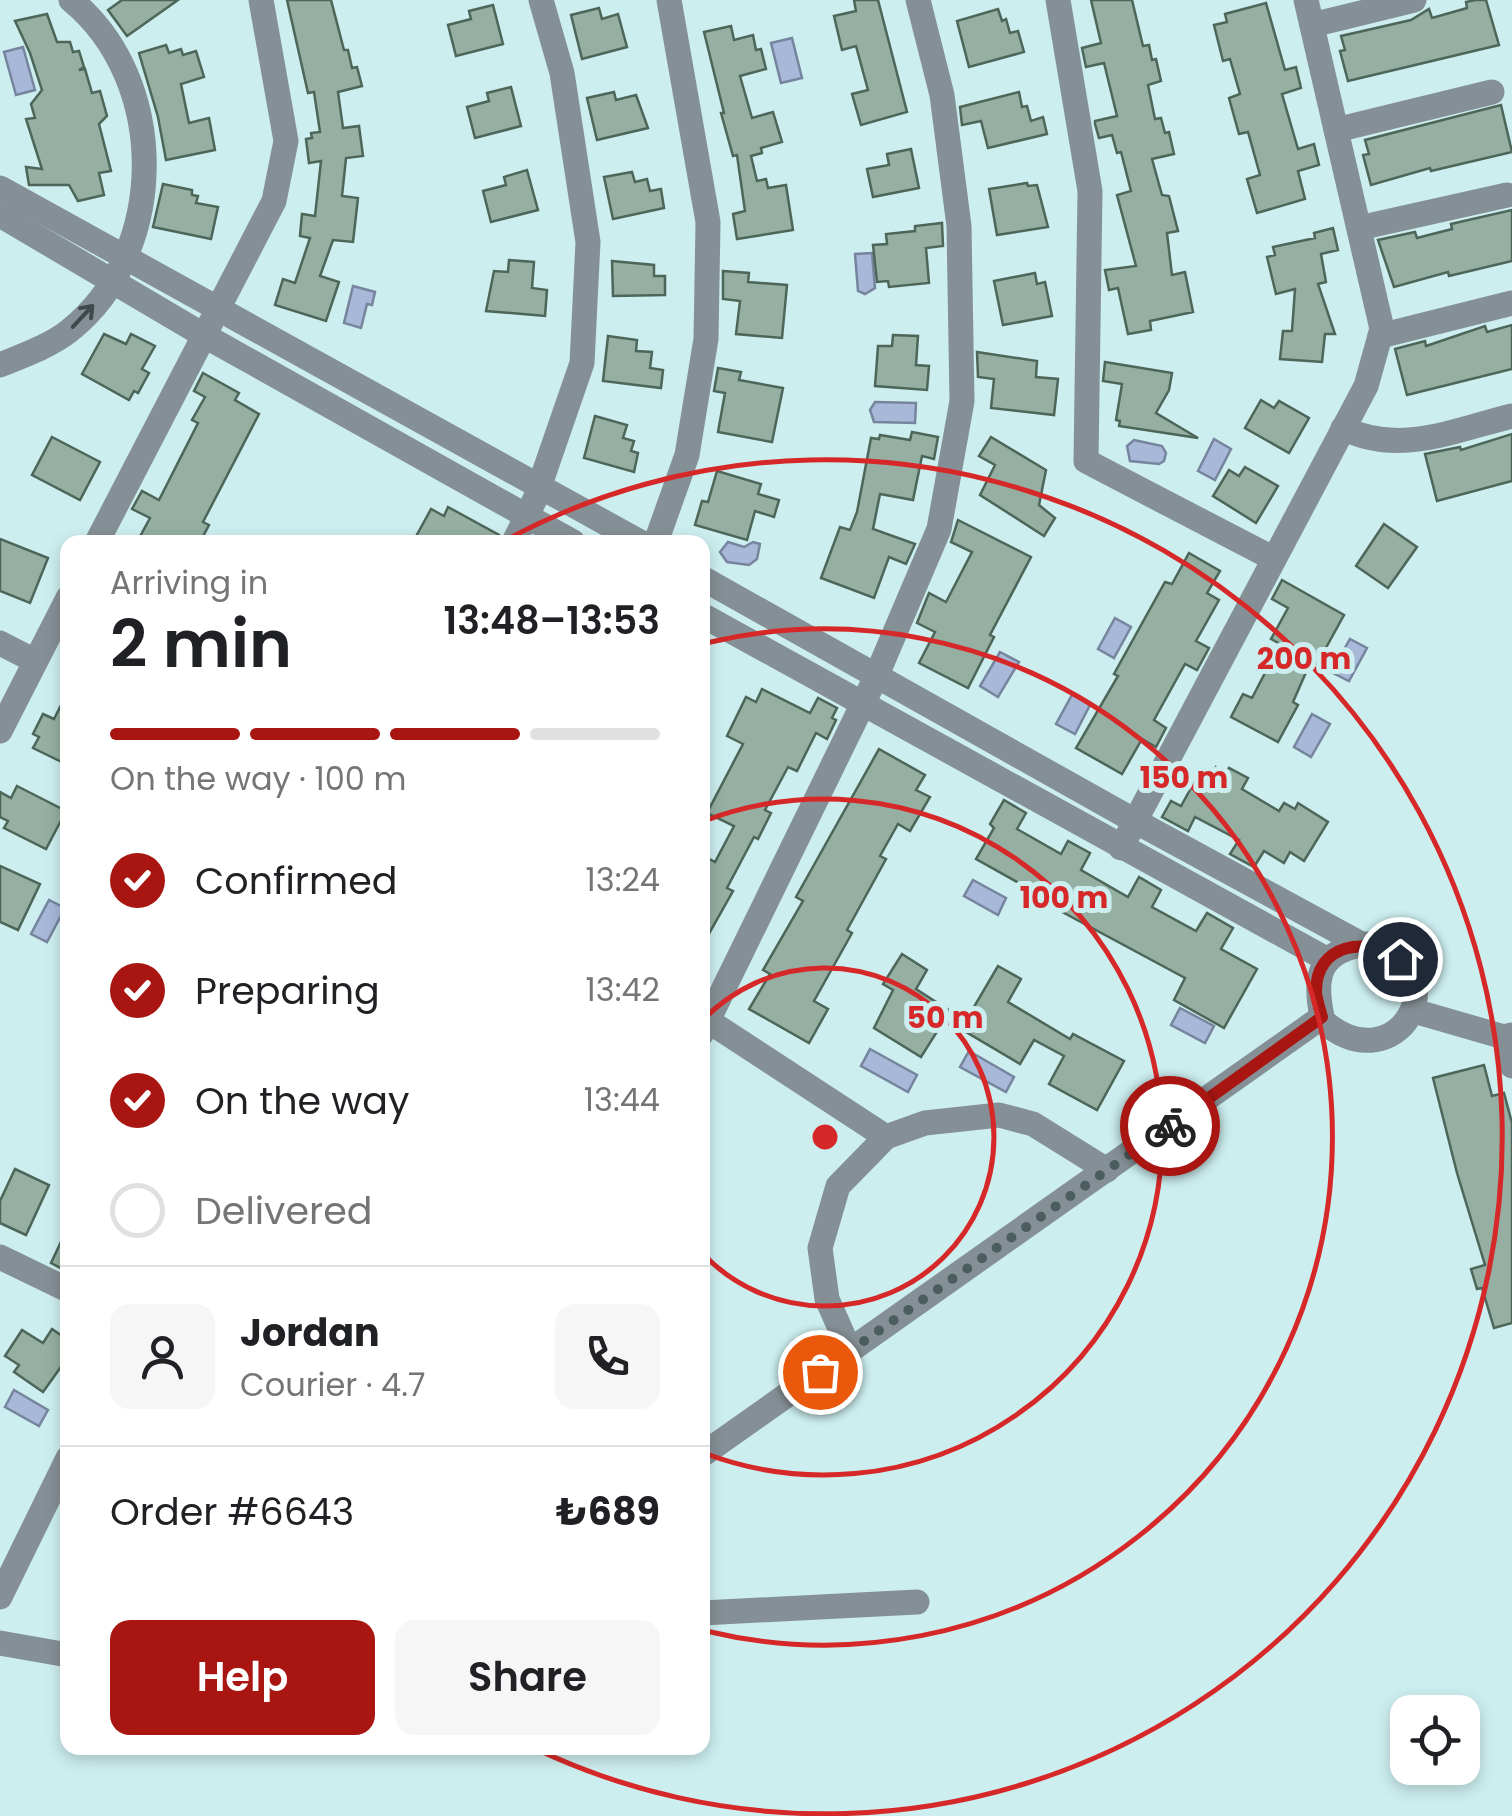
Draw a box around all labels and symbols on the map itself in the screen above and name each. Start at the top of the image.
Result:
one-way arrow [71,305,95,329]
text: 200 m [1257,637,1351,680]
text: 150 m [1140,756,1228,799]
text: 100 m [1020,876,1108,919]
pin [1358,917,1443,1002]
text: 50 m [906,996,984,1039]
courier [1120,1076,1220,1176]
centre of rings [807,1119,843,1155]
pin [778,1330,863,1415]

